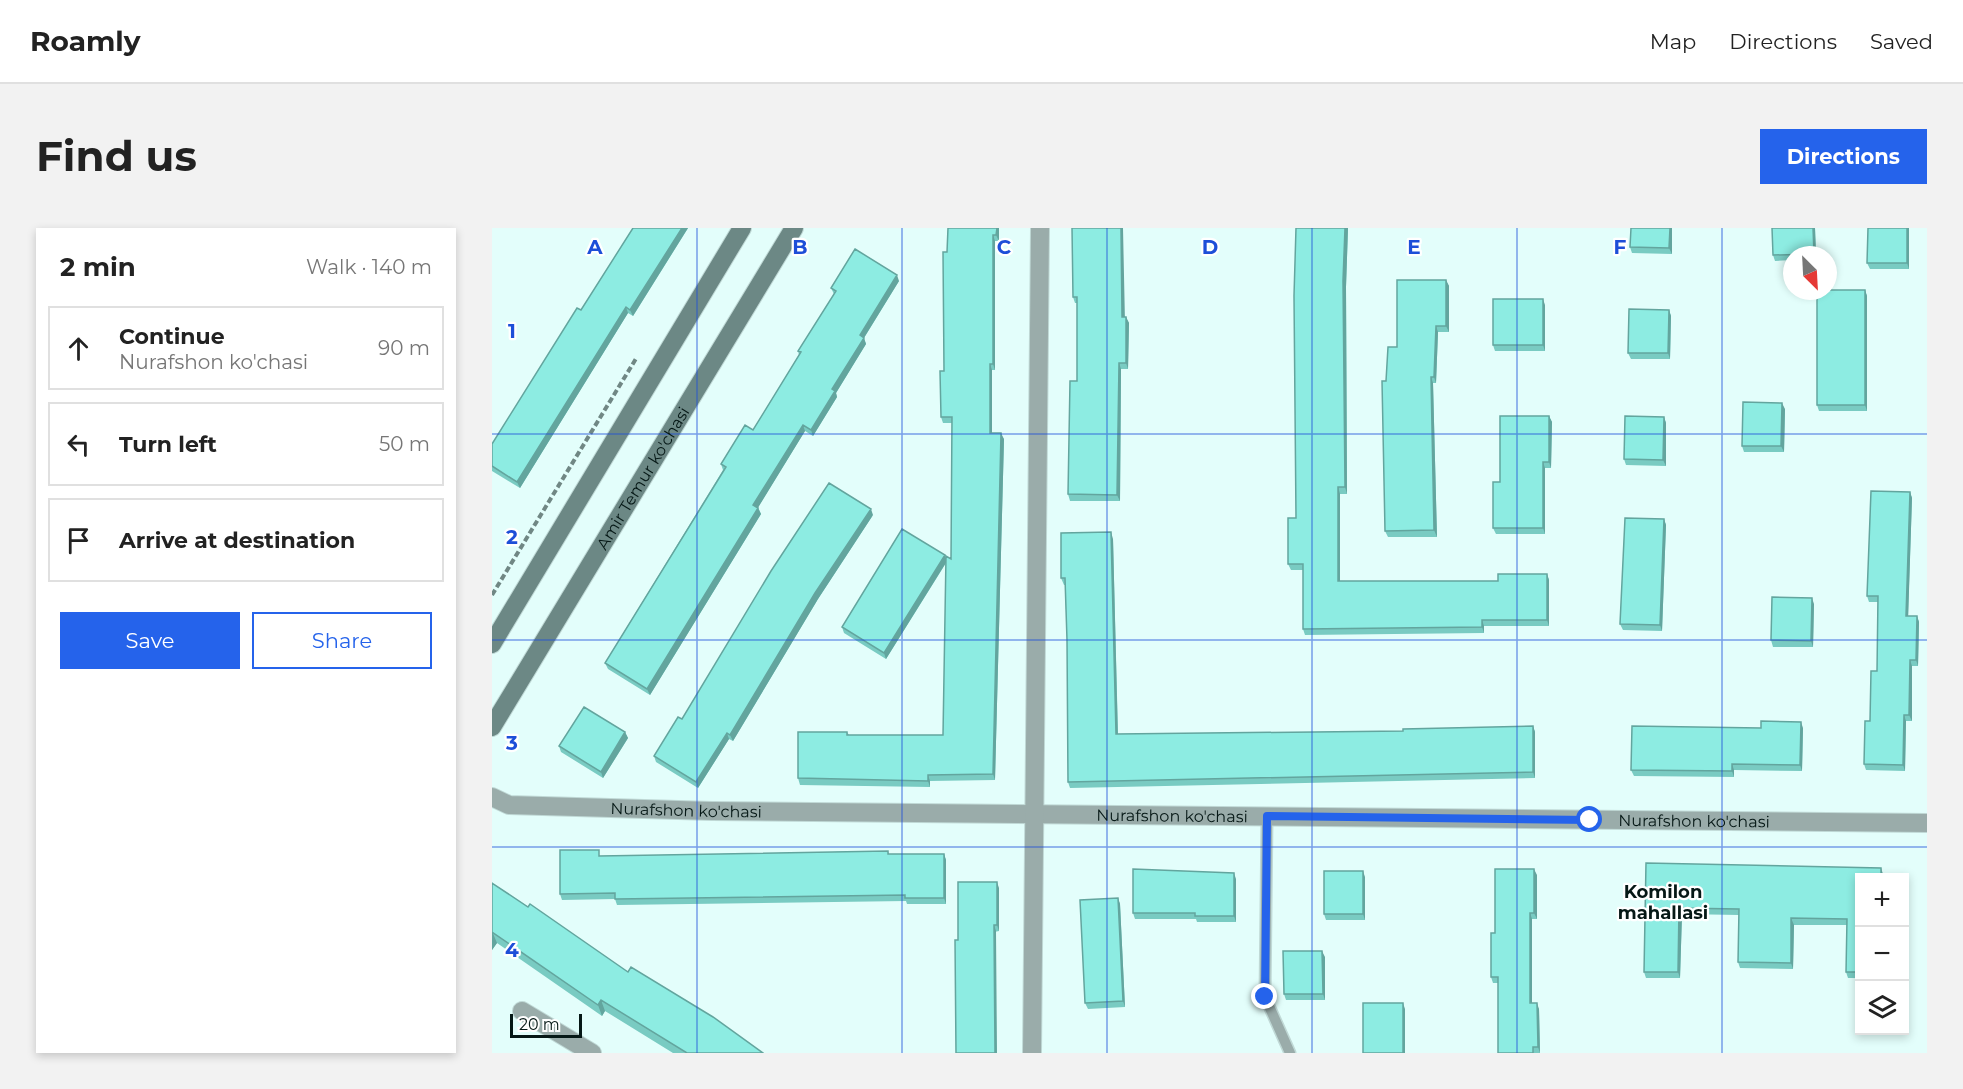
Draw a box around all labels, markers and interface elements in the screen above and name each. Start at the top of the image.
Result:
text: Roamly [30,24,140,58]
text: Map [1650,29,1696,54]
text: Directions [1729,29,1837,54]
text: Saved [1870,29,1933,54]
button: Directions [1760,129,1927,184]
text: Find us [36,130,197,182]
text: A [586,235,603,259]
text: B [792,235,808,259]
text: C [997,235,1012,259]
text: D [1202,235,1218,259]
text: E [1407,235,1421,259]
text: F [1614,235,1627,259]
north arrow [1783,246,1837,300]
text: 2 min [60,251,136,283]
text: Walk · 140 m [306,255,432,279]
text: 1 [508,319,516,343]
text: Continue [119,323,225,350]
icon: ahead [62,332,95,365]
text: 90 m [378,336,430,360]
text: Nurafshon ko'chasi [119,350,308,374]
street label: Amir Temur ko'chasi [592,403,693,553]
icon: left [62,428,95,461]
text: Turn left [119,431,217,458]
text: 50 m [379,432,430,456]
icon: arrive [62,524,95,557]
text: 2 [506,525,518,549]
text: Arrive at destination [119,527,355,554]
button: Save [60,612,240,669]
button: Share [252,612,432,669]
text: 3 [505,731,518,755]
street label: Nurafshon ko'chasi [610,799,762,821]
street label: Nurafshon ko'chasi [1096,805,1248,826]
route start [1576,806,1602,832]
street label: Nurafshon ko'chasi [1618,810,1770,831]
map controls [1855,873,1909,1035]
button: + [1855,873,1909,927]
district label: Komilon mahallasi [1618,881,1708,924]
button: − [1855,927,1909,981]
text: 4 [505,938,519,962]
button: layers [1855,981,1909,1035]
route end [1251,983,1277,1009]
scale bar [510,1011,582,1038]
text: 20 m [519,1015,560,1034]

